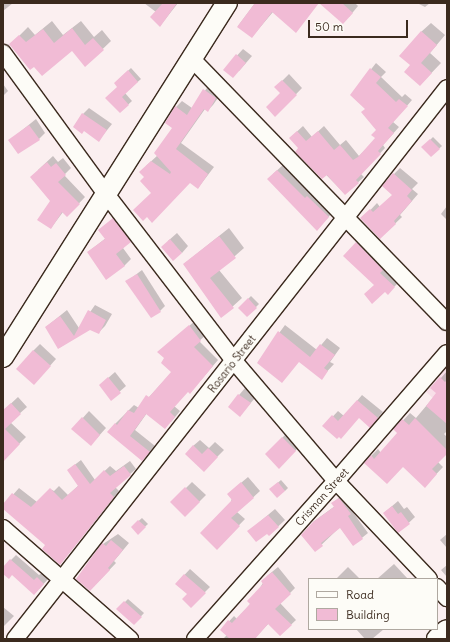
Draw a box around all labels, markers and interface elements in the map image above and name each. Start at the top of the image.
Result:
scale bar [310,12,410,38]
text: 50 m [315,19,343,34]
street label: Rosario Street [205,333,259,395]
street label: Crisman Street [293,465,351,529]
legend [308,578,438,630]
text: Road [346,587,374,602]
text: Building [346,607,390,622]

